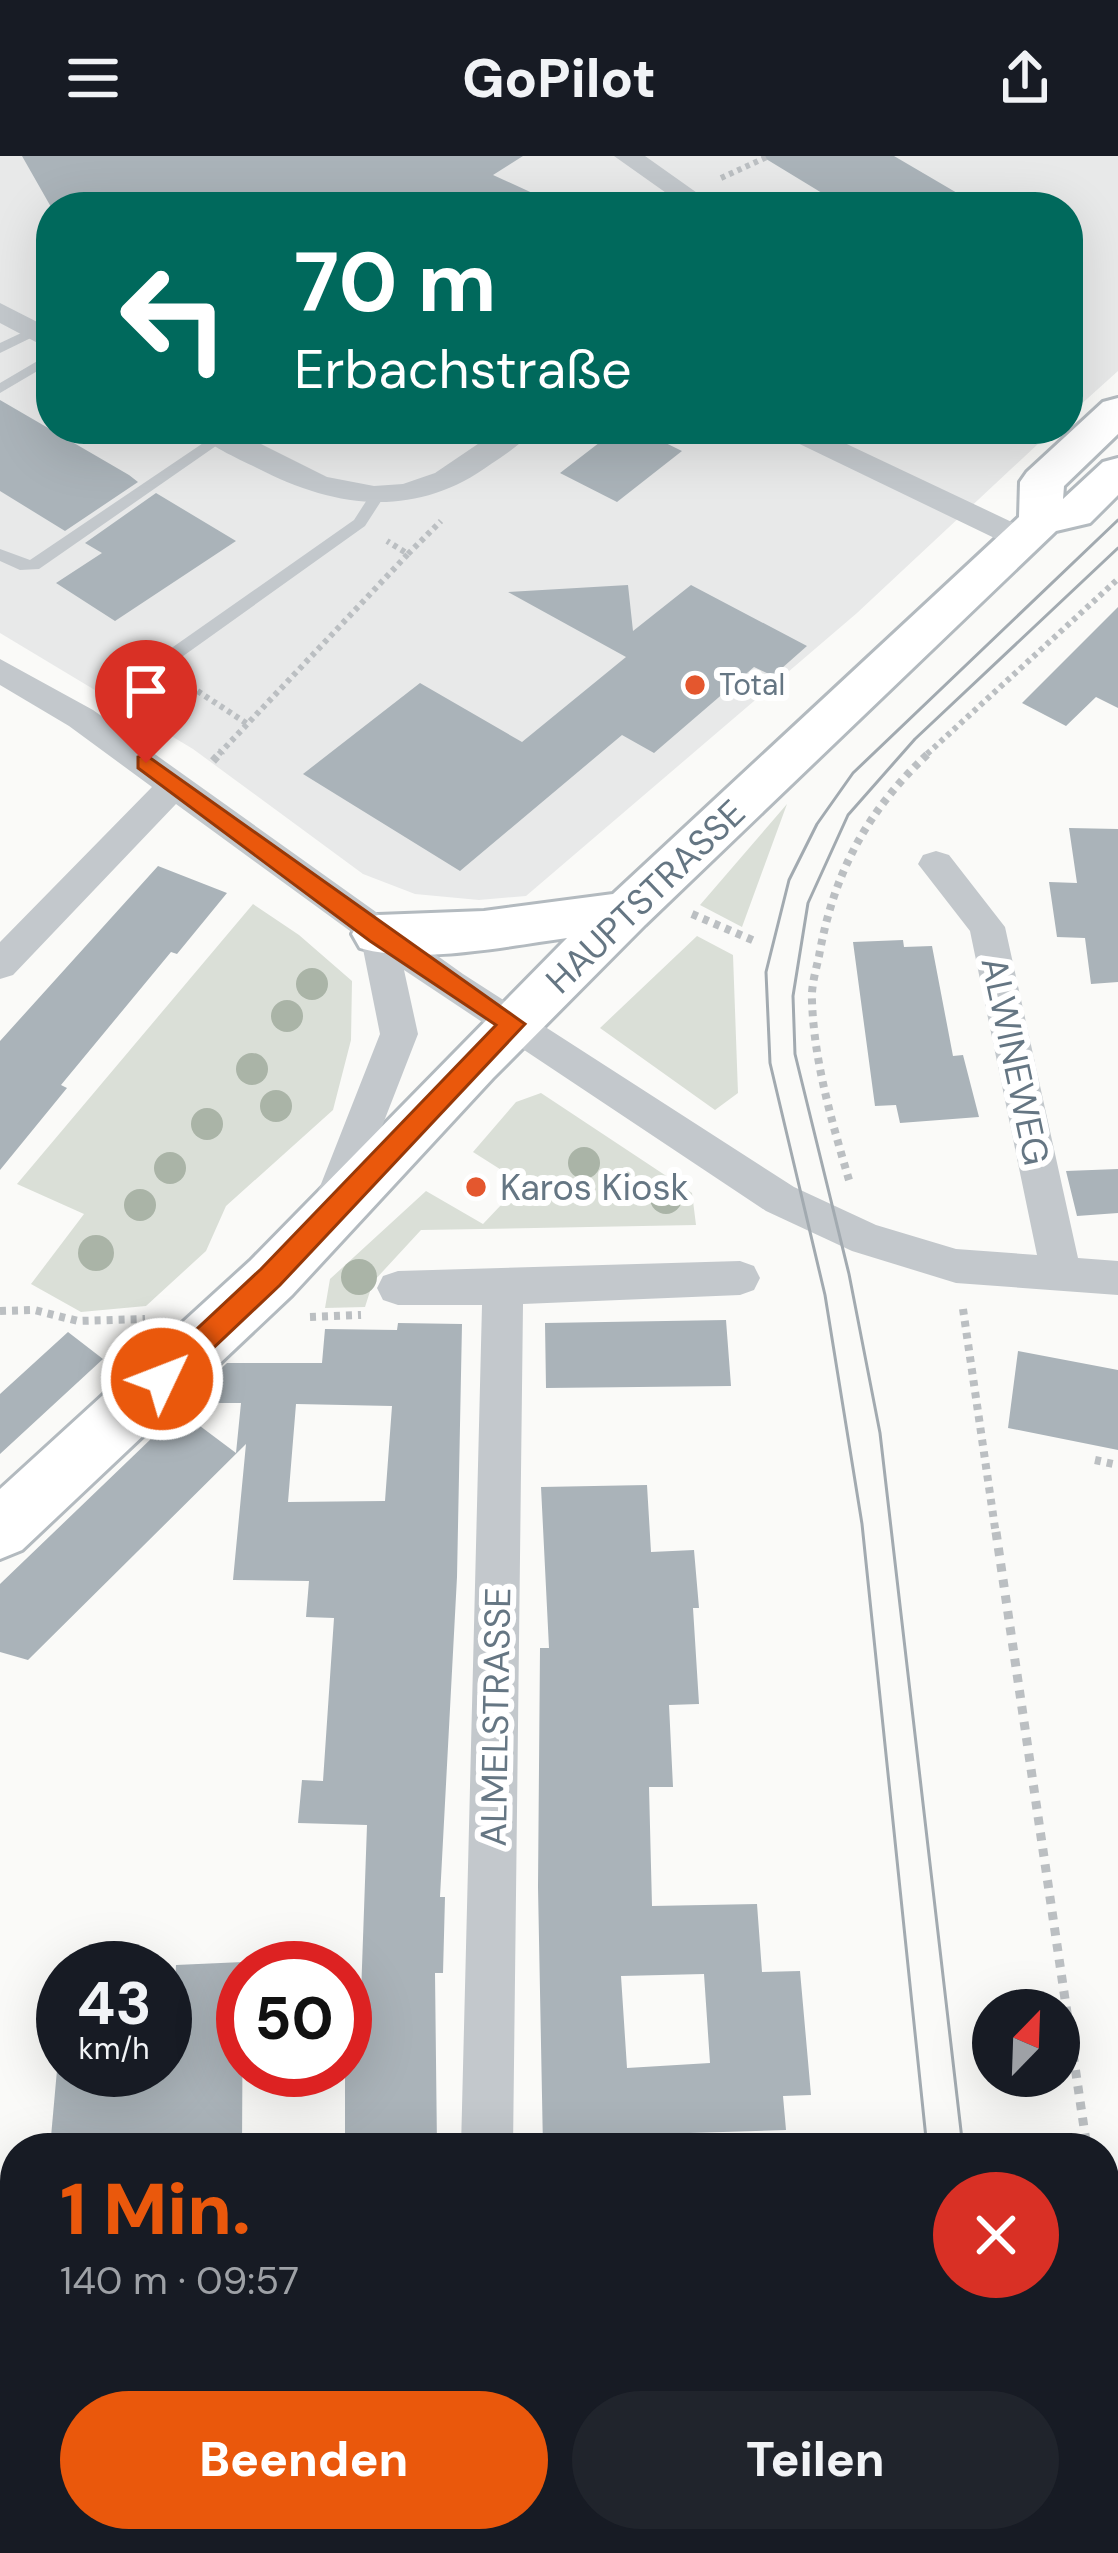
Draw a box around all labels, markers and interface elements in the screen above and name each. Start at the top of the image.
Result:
text: GoPilot [462,43,656,114]
icon: menu [60,45,126,111]
icon: share [992,45,1058,111]
text: 70 m [294,228,497,337]
icon: left [96,240,252,396]
text: Erbachstraße [294,334,632,405]
pin [95,640,197,763]
icon: arrive [113,658,179,724]
place label: Total [719,665,785,704]
marker: Total [682,672,708,698]
street label: HAUPTSTRASSE [536,789,755,1003]
street label: ALWINEWEG [971,953,1060,1169]
place label: Karos Kiosk [500,1164,689,1211]
marker: Karos Kiosk [463,1174,489,1200]
position arrow [99,1316,225,1442]
street label: ALMELSTRASSE [470,1587,521,1847]
speed limit sign: 50 [216,1941,372,2097]
text: 43 [76,1964,152,2043]
north arrow [972,1989,1080,2097]
map controls [972,1989,1080,2097]
text: km/h [79,2029,149,2068]
text: 1 Min. [60,2163,251,2256]
button: close [933,2172,1059,2298]
text: 140 m · 09:57 [60,2255,299,2306]
button: Beenden [60,2391,548,2529]
button: Teilen [572,2391,1059,2529]

